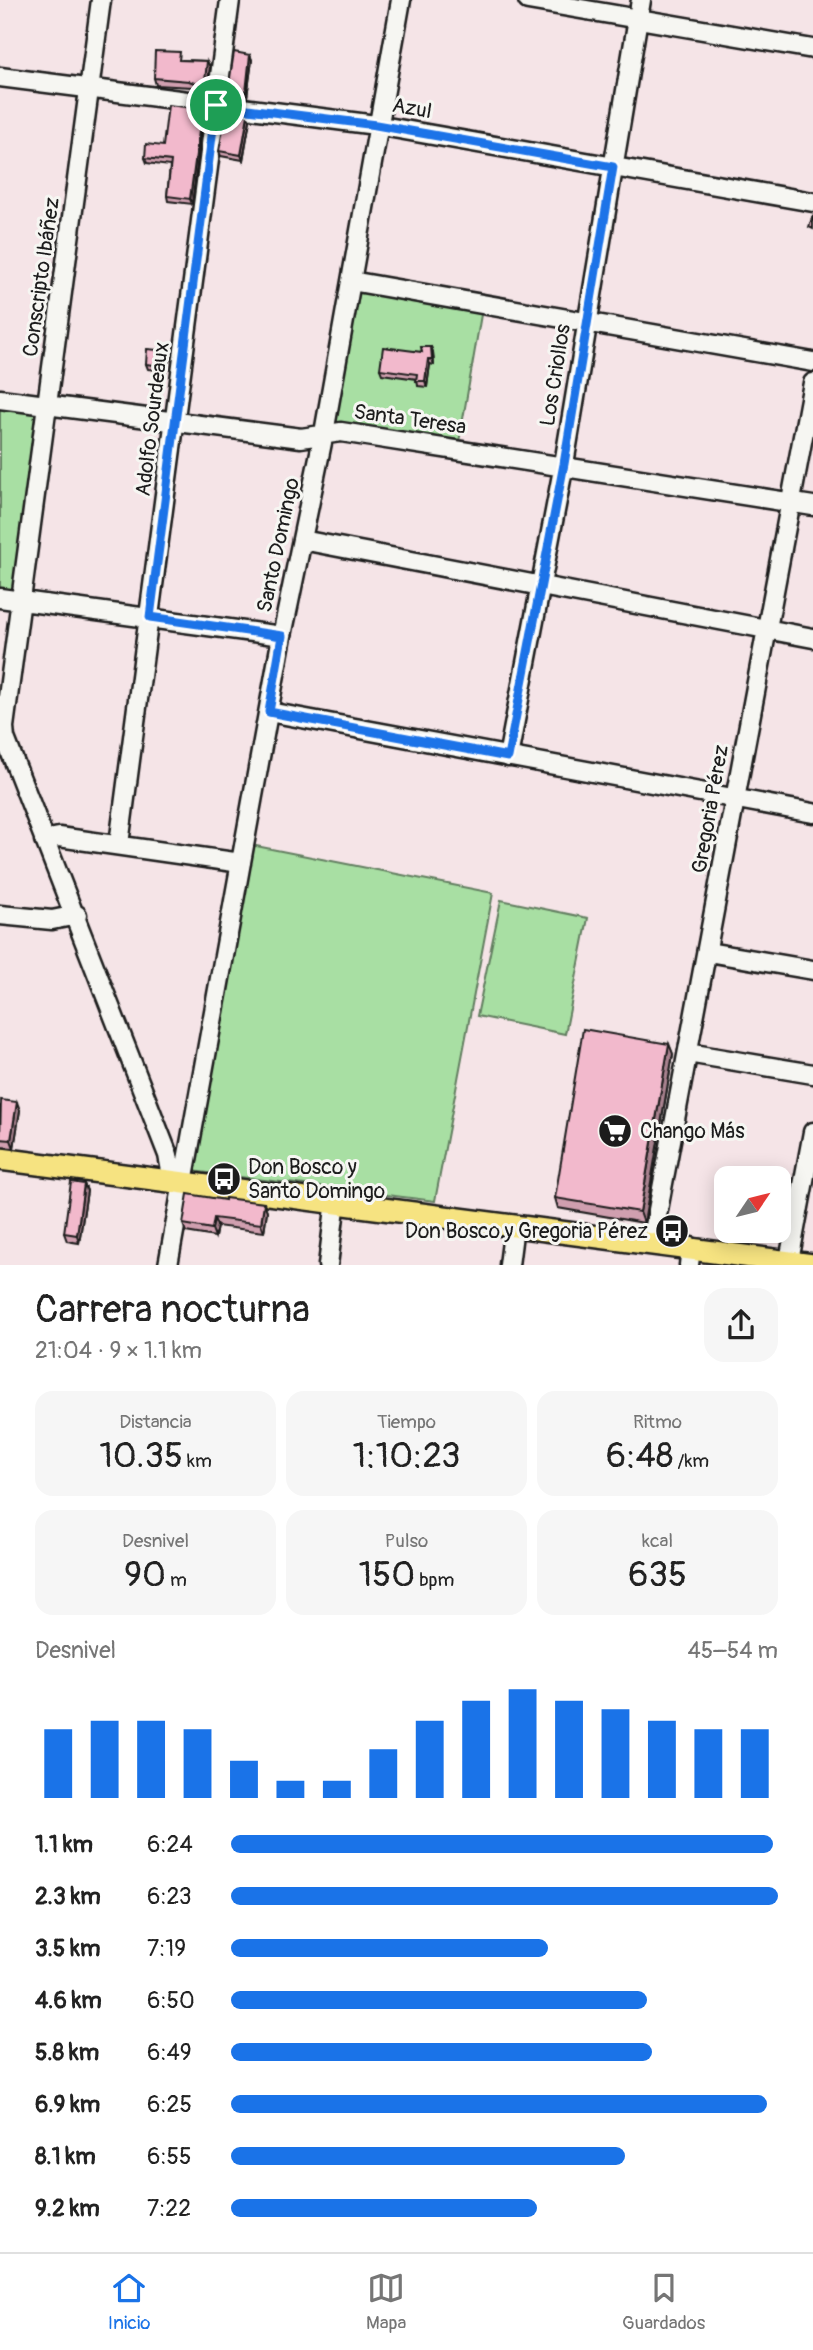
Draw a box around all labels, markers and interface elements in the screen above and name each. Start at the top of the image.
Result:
pin [186,75,246,135]
icon: arrive [197,86,235,124]
street label: Azul [390,92,434,125]
street label: Conscripto Ibáñez [17,196,66,358]
street label: Los Criollos [534,321,577,428]
street label: Adolfo Sourdeaux [130,340,175,498]
street label: Santa Teresa [352,398,468,441]
street label: Santo Domingo [251,475,306,615]
street label: Gregoria Pérez [686,743,735,875]
supermarket icon: Chango Más [596,1112,634,1150]
place label: Chango Más [640,1118,745,1145]
place label: Don Bosco y Santo Domingo [248,1154,385,1205]
bus stop icon: Don Bosco y Santo Domingo [205,1160,243,1198]
north arrow [714,1166,791,1242]
map controls [714,1166,791,1243]
bus stop icon: Don Bosco y Gregoria Pérez [653,1212,691,1250]
place label: Don Bosco y Gregoria Pérez [405,1218,648,1245]
text: Carrera nocturna [35,1286,310,1334]
button: share [704,1288,778,1362]
text: 21:04 · 9 × 1.1 km [35,1336,202,1365]
text: Distancia [119,1410,192,1434]
text: Tiempo [377,1410,436,1434]
text: Ritmo [633,1410,682,1434]
text: 10.35 [99,1434,183,1478]
text: 1:10:23 [352,1434,461,1478]
text: 6:48 [606,1434,673,1478]
text: km [183,1449,212,1473]
text: /km [673,1449,709,1473]
text: Desnivel [122,1529,189,1553]
text: Pulso [385,1529,428,1553]
text: kcal [642,1529,673,1553]
text: 90 [124,1553,166,1597]
text: 150 [359,1553,415,1597]
text: 635 [628,1553,687,1597]
text: m [166,1568,187,1592]
text: bpm [415,1568,454,1592]
text: Desnivel [35,1636,116,1665]
text: 45–54 m [687,1636,778,1665]
text: 1.1 km [35,1830,93,1859]
text: 6:24 [147,1830,193,1859]
text: 2.3 km [35,1882,101,1911]
text: 6:23 [147,1882,192,1911]
text: 3.5 km [35,1934,100,1963]
text: 7:19 [147,1934,186,1963]
text: 4.6 km [35,1986,102,2015]
text: 6:50 [147,1986,195,2015]
text: 5.8 km [35,2038,99,2067]
text: 6:49 [147,2038,192,2067]
text: 6.9 km [35,2090,100,2119]
text: 6:25 [147,2090,192,2119]
text: 8.1 km [35,2142,96,2171]
text: 6:55 [147,2142,191,2171]
text: 9.2 km [35,2194,100,2223]
text: 7:22 [147,2194,191,2223]
tab: Inicio [108,2269,151,2335]
tab: Mapa [366,2269,406,2335]
tab: Guardados [622,2269,705,2335]

